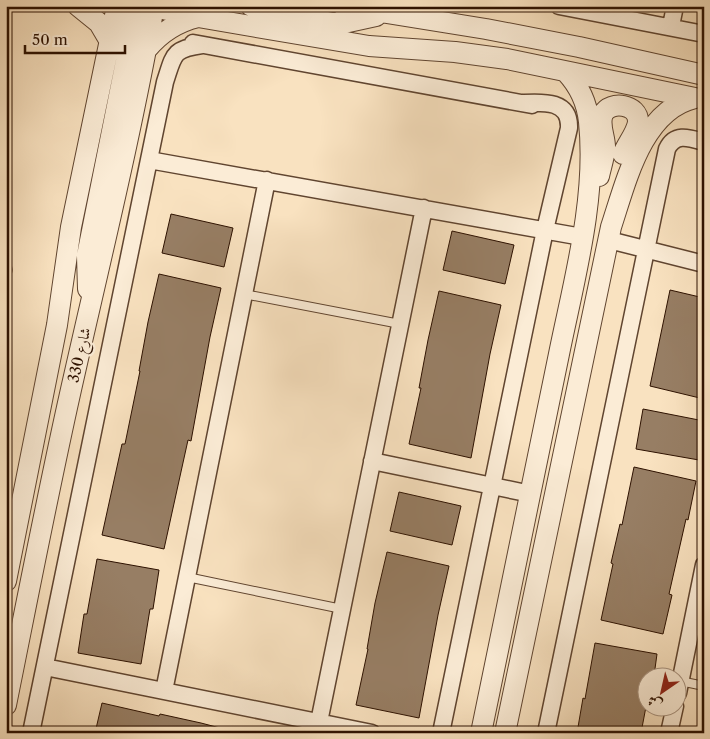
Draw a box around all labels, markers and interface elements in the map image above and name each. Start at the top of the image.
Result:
scale bar [25,22,125,54]
text: 50 m [32,30,68,49]
street label: شارع 330 [63,326,98,385]
north arrow [638,666,688,716]
text: ش [644,691,666,714]

